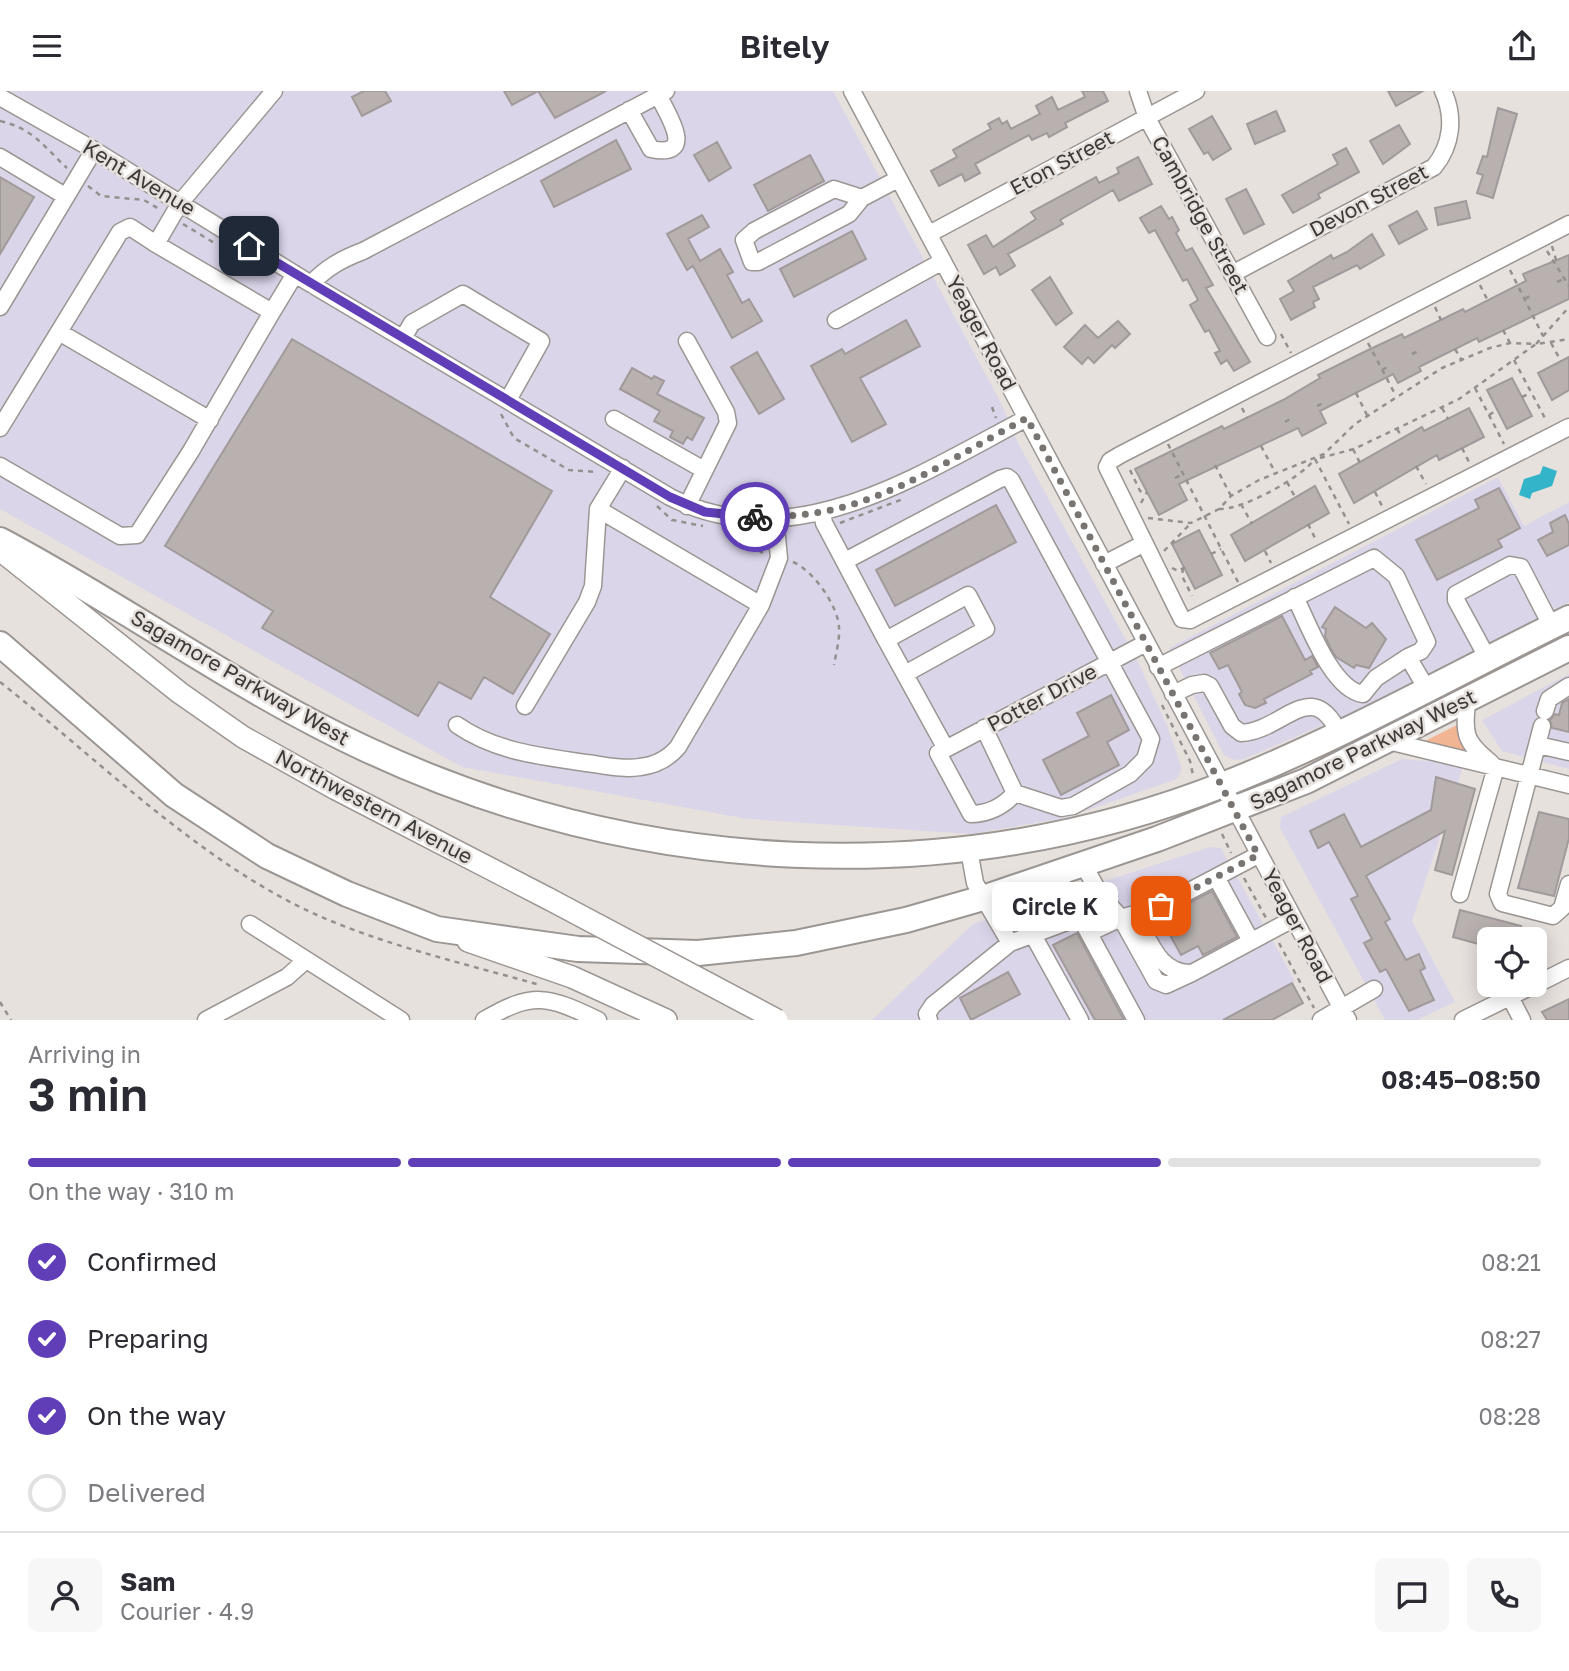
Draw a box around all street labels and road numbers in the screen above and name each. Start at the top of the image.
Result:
street label: Eton Street [1005,124,1118,200]
street label: Cambridge Street [1147,131,1255,298]
street label: Kent Avenue [78,133,201,221]
street label: Devon Street [1305,158,1432,242]
street label: Yeager Road [941,271,1023,394]
street label: Sagamore Parkway West [126,604,355,751]
street label: Potter Drive [982,657,1101,737]
street label: Sagamore Parkway West [1245,683,1480,815]
street label: Northwestern Avenue [271,743,477,869]
street label: Yeager Road [1257,864,1339,987]

